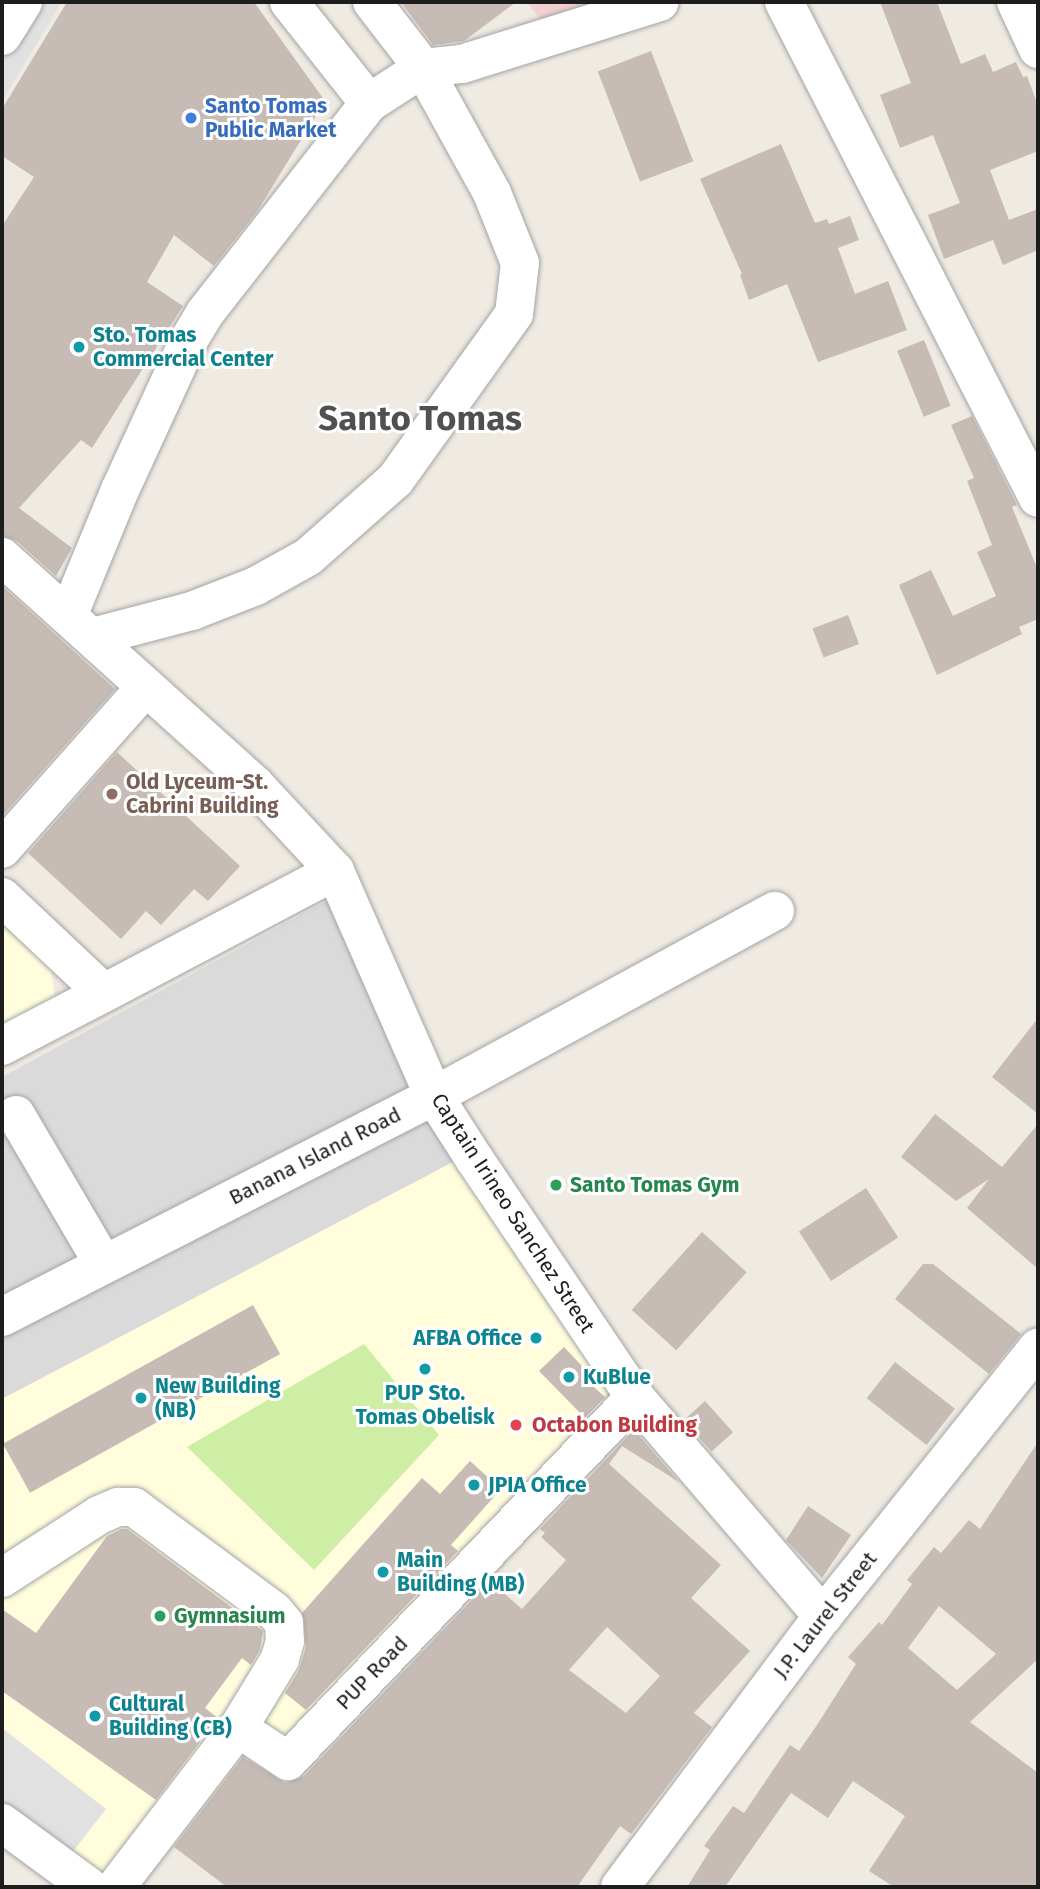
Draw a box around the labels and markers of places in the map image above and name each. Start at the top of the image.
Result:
place label: Santo Tomas Public Market [205,93,336,143]
marker: Santo Tomas Public Market [183,110,199,126]
place label: Sto. Tomas Commercial Center [93,322,273,372]
marker: Sto. Tomas Commercial Center [71,339,87,355]
place label: Old Lyceum-St. Cabrini Building [126,769,279,819]
marker: Old Lyceum-St. Cabrini Building [104,786,120,802]
place label: Santo Tomas Gym [570,1172,739,1198]
marker: Santo Tomas Gym [548,1177,564,1193]
place label: AFBA Office [413,1325,522,1351]
marker: AFBA Office [528,1330,544,1346]
marker: PUP Sto. Tomas Obelisk [417,1361,433,1377]
place label: KuBlue [583,1364,651,1390]
marker: KuBlue [561,1369,577,1385]
place label: New Building (NB) [155,1373,280,1423]
place label: PUP Sto. Tomas Obelisk [355,1380,495,1430]
marker: New Building (NB) [133,1390,149,1406]
place label: Octabon Building [532,1412,697,1438]
marker: Octabon Building [506,1415,526,1435]
place label: JPIA Office [488,1472,587,1498]
marker: JPIA Office [466,1477,482,1493]
place label: Main Building (MB) [397,1547,524,1597]
marker: Main Building (MB) [375,1564,391,1580]
place label: Gymnasium [174,1603,285,1629]
marker: Gymnasium [152,1608,168,1624]
place label: Cultural Building (CB) [109,1691,232,1741]
marker: Cultural Building (CB) [87,1708,103,1724]

